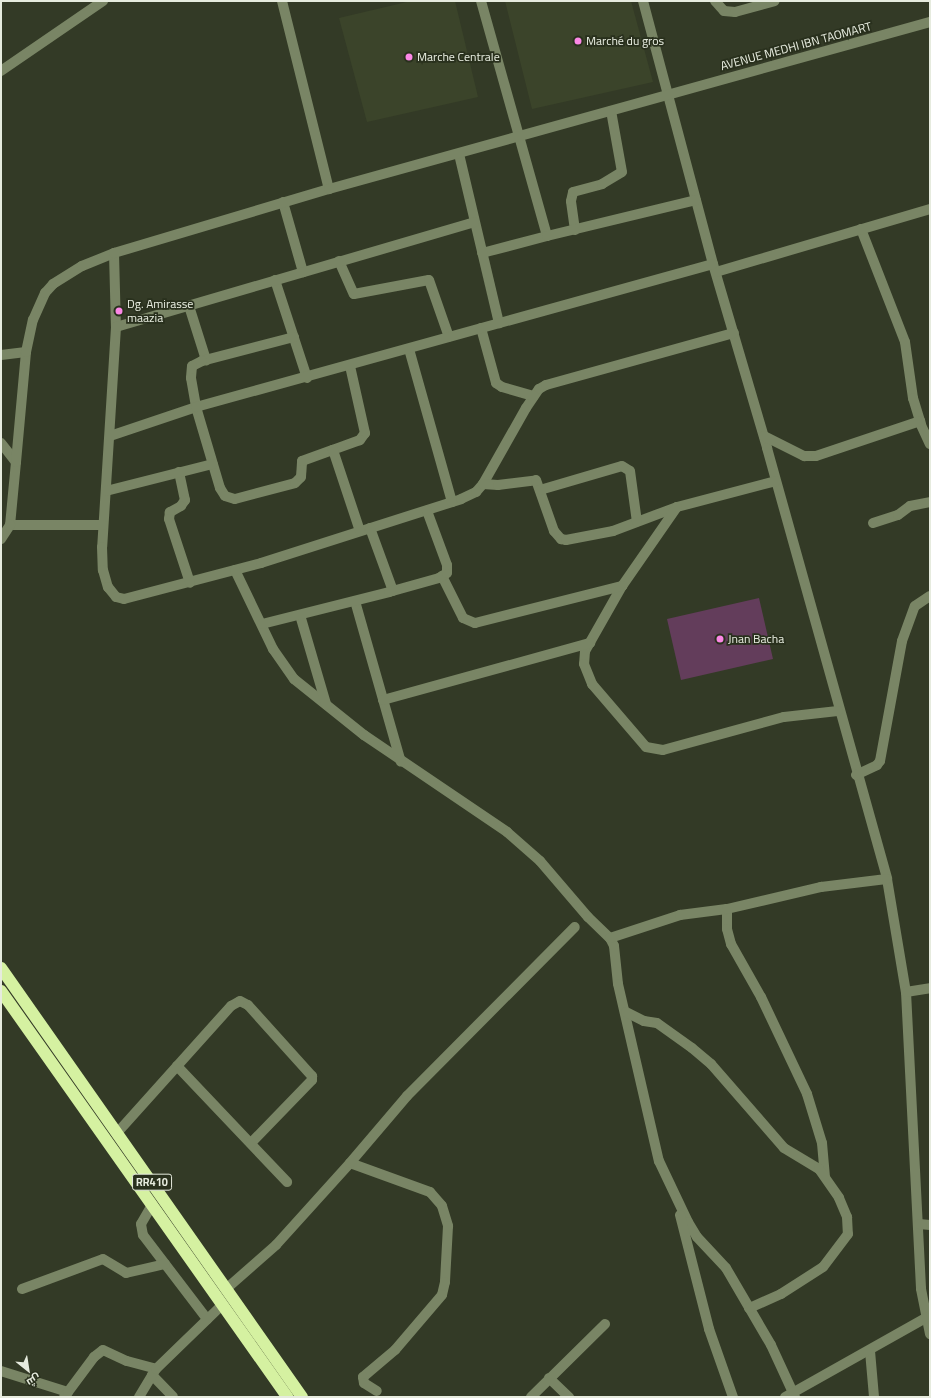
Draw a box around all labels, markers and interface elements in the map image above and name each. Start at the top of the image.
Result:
street label: AVENUE MEDHI IBN TAOMART [719,19,873,73]
place label: Marché du gros [586,34,664,48]
marker: Marché du gros [573,36,583,46]
place label: Marche Centrale [417,50,500,64]
marker: Marche Centrale [404,52,414,62]
place label: Dg. Amirasse maazia [127,297,193,325]
marker: Dg. Amirasse maazia [114,306,124,316]
place label: Jnan Bacha [728,632,784,646]
marker: Jnan Bacha [715,634,725,644]
road number: RR410 [132,1173,172,1191]
north arrow [8,1350,48,1390]
text: ش [23,1368,45,1393]

